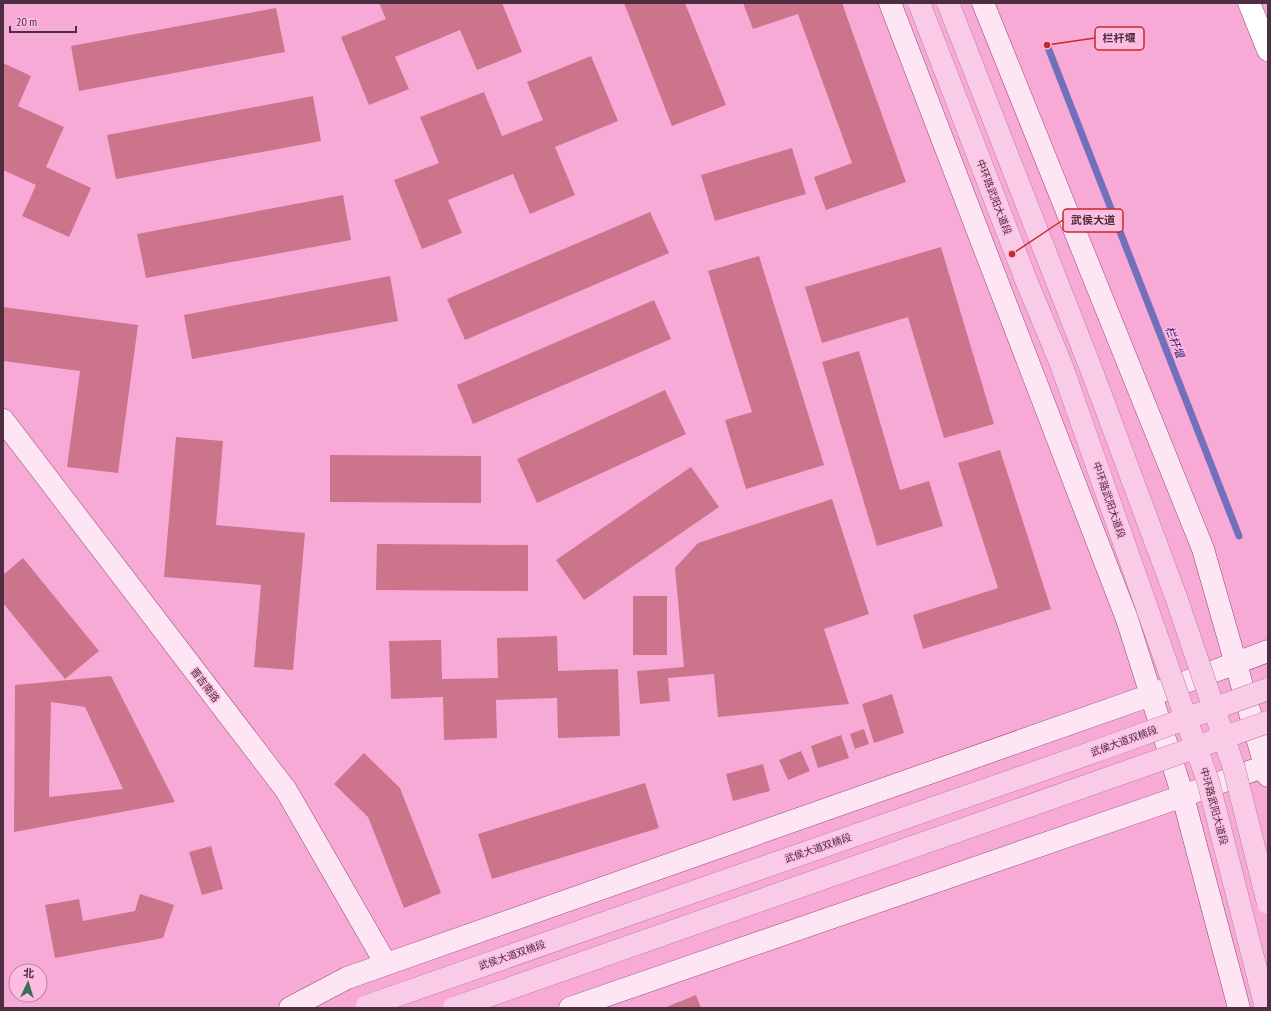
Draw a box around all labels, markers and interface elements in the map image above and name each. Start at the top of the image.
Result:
scale bar [10,8,76,34]
text: 20 m [16,14,37,29]
callout: 栏杆堰 [1095,27,1144,50]
text: 栏杆堰 [1103,31,1136,45]
street label: 中环路武阳大道段 [974,157,1014,237]
callout: 武侯大道 [1063,209,1123,232]
text: 武侯大道 [1071,213,1115,227]
water label: 栏杆堰 [1163,324,1188,362]
street label: 中环路武阳大道段 [1090,460,1128,540]
street label: 晋吉南路 [188,665,222,705]
street label: 武侯大道双楠段 [1089,723,1159,759]
street label: 中环路武阳大道段 [1197,766,1231,846]
street label: 武侯大道双楠段 [783,830,853,866]
street label: 武侯大道双楠段 [477,937,547,973]
north arrow [8,963,48,1003]
text: 北 [23,966,35,980]

